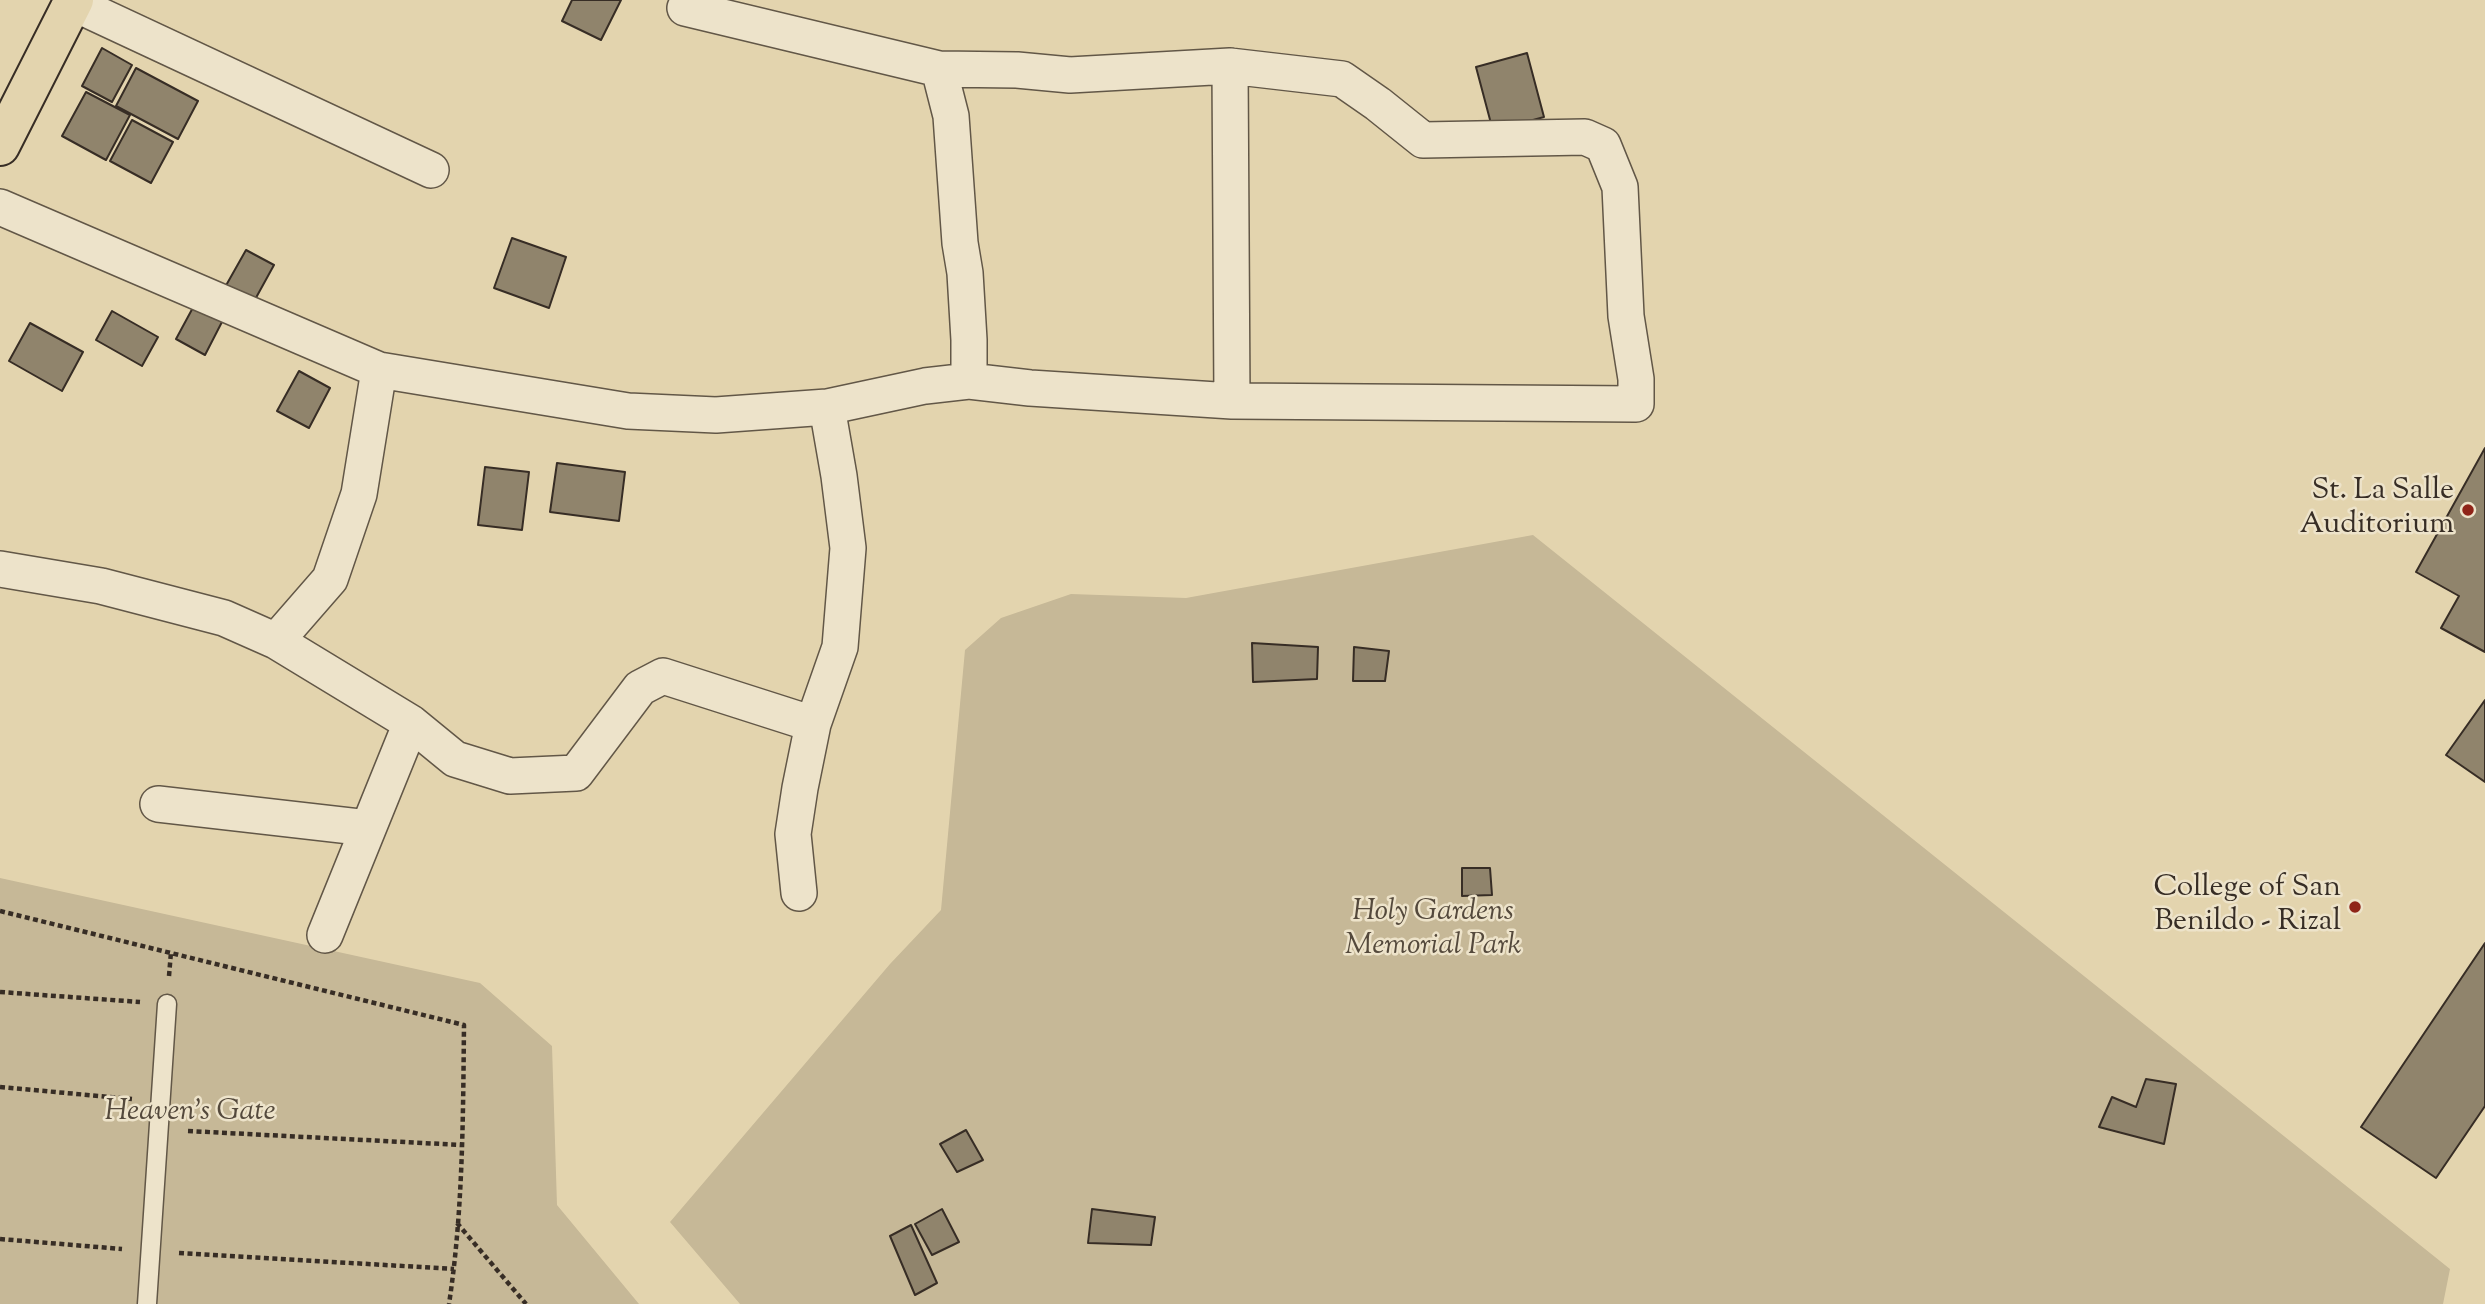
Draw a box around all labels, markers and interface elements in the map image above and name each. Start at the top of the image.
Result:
place label: St. La Salle Auditorium [2300,475,2454,546]
marker: St. La Salle Auditorium [2460,502,2476,518]
place label: College of San Benildo - Rizal [2154,872,2341,942]
park label: Holy Gardens Memorial Park [1345,896,1521,967]
marker: College of San Benildo - Rizal [2347,899,2363,915]
park label: Heaven's Gate [105,1096,275,1132]

